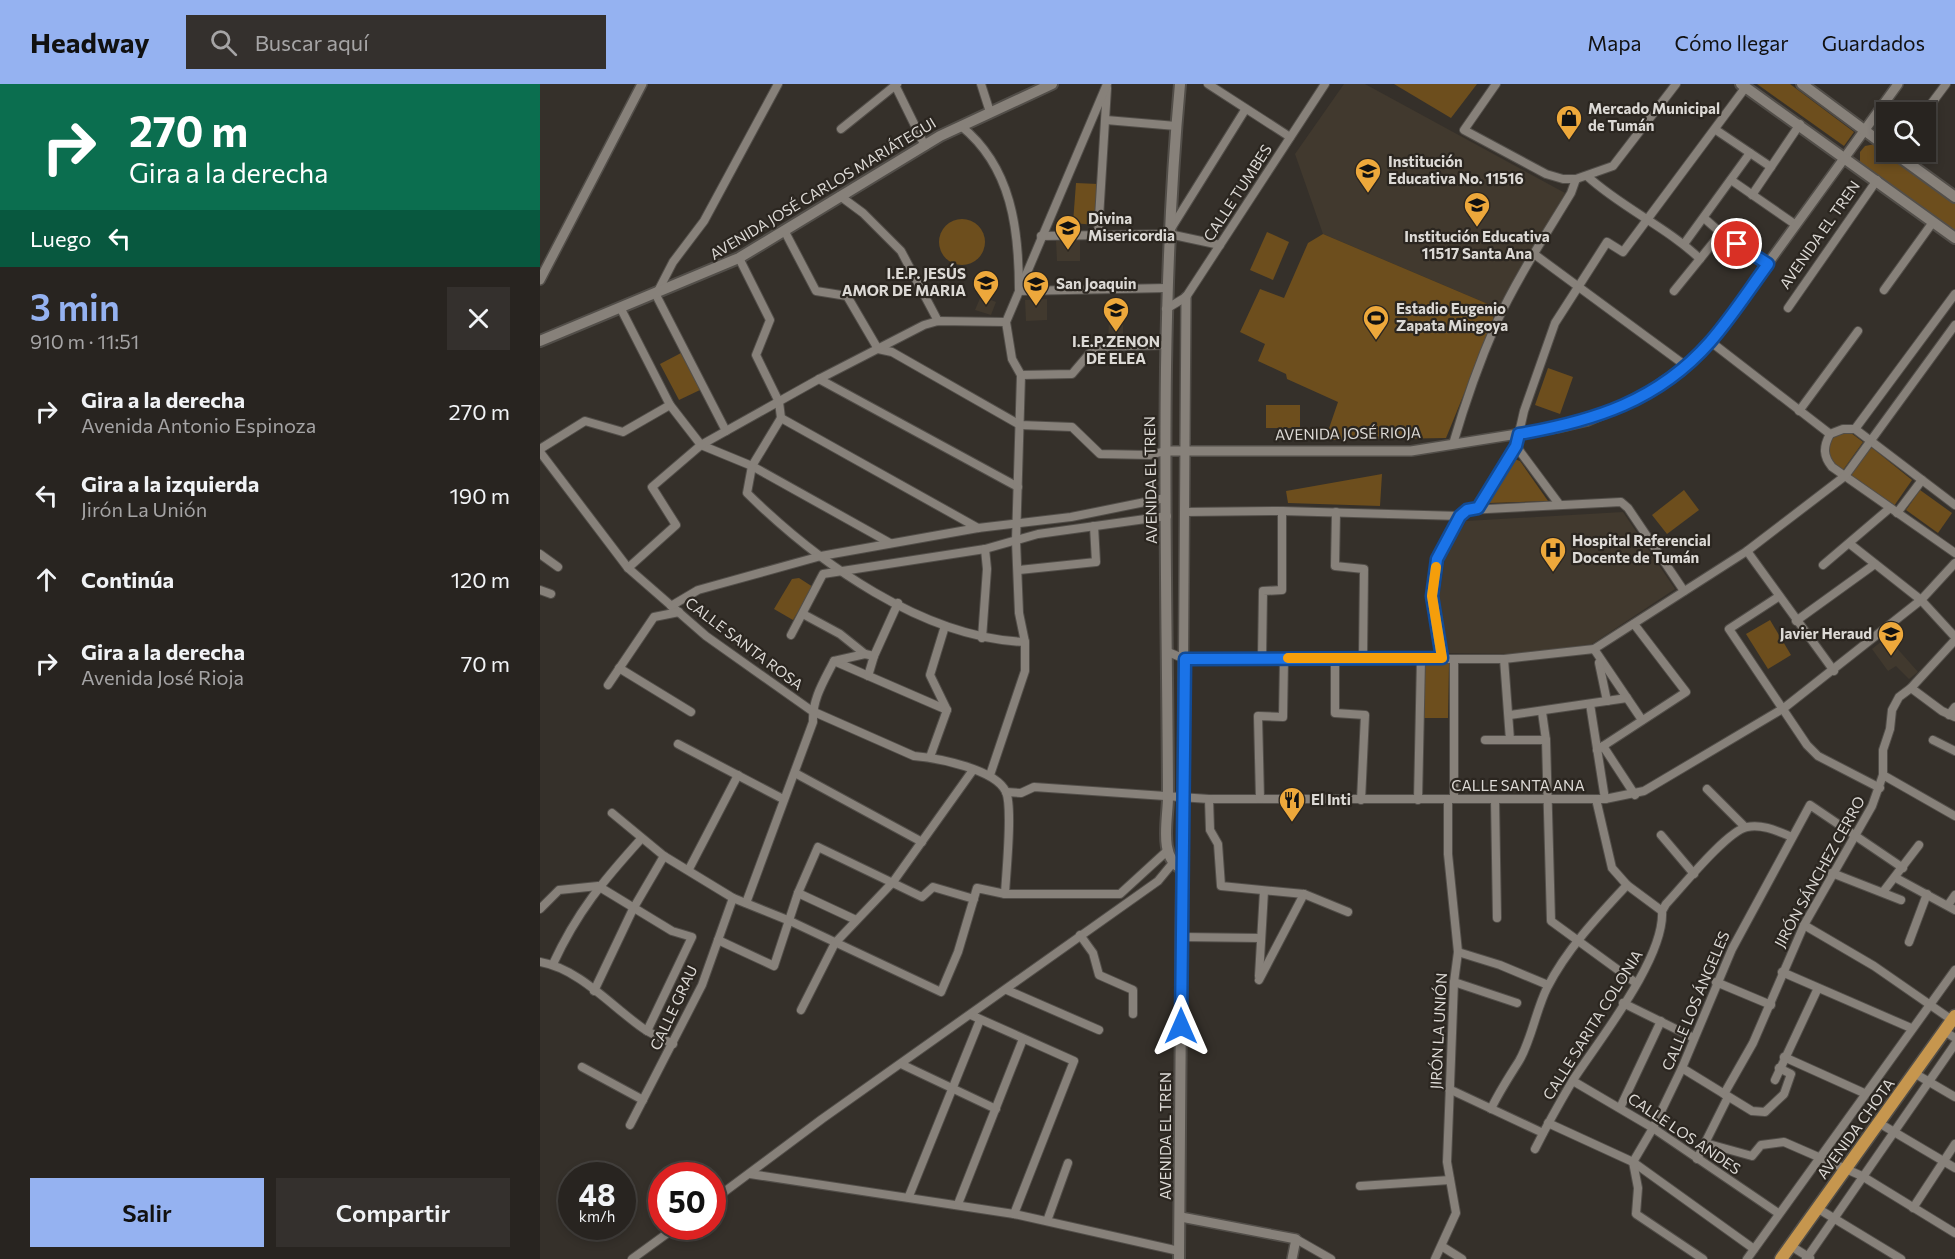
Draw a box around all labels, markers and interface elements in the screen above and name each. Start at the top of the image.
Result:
search box [186,15,606,69]
text: Headway [30,25,150,59]
icon: search [207,26,240,59]
text: Buscar aquí [255,29,369,56]
text: Mapa [1587,30,1642,55]
text: Cómo llegar [1675,30,1789,55]
text: Guardados [1822,30,1925,55]
place label: Mercado Municipal de Tumán [1588,99,1720,134]
map controls [1876,102,1936,162]
button: search [1876,102,1936,162]
shop icon: Mercado Municipal de Tumán [1554,103,1584,141]
text: 270 m [129,104,248,156]
icon: right [30,108,108,186]
street label: AVENIDA JOSÉ CARLOS MARIÁTEGUI [706,112,939,263]
street label: CALLE TUMBES [1199,141,1275,244]
place label: Institución Educativa No. 11516 [1388,152,1524,187]
text: Gira a la derecha [129,156,328,189]
school or university icon: Institución Educativa No. 11516 [1353,156,1383,194]
street label: AVENIDA EL TREN [1775,177,1863,292]
school or university icon: Institución Educativa 11517 Santa Ana [1462,190,1492,228]
place label: Divina Misericordia [1088,209,1175,244]
school or university icon: Divina Misericordia [1053,213,1083,251]
pin [1711,218,1762,269]
icon: left [103,222,136,255]
text: Luego [30,225,91,252]
place label: Institución Educativa 11517 Santa Ana [1404,227,1550,262]
icon: arrive [1720,227,1753,260]
place label: I.E.P. JESÚS AMOR DE MARIA [842,263,966,299]
school or university icon: I.E.P. JESÚS AMOR DE MARIA [971,268,1001,306]
school or university icon: San Joaquin [1021,269,1051,307]
place label: San Joaquin [1056,274,1136,292]
text: 3 min [30,284,120,328]
button: close [447,287,510,350]
school or university icon: I.E.P.ZENON DE ELEA [1101,295,1131,333]
place label: Estadio Eugenio Zapata Mingoya [1396,299,1508,334]
sports icon: Estadio Eugenio Zapata Mingoya [1361,303,1391,341]
text: 910 m · 11:51 [30,329,139,353]
place label: I.E.P.ZENON DE ELEA [1072,332,1160,367]
text: Gira a la derecha [81,386,245,413]
icon: right [30,395,63,428]
text: 270 m [449,398,510,425]
text: Avenida Antonio Espinoza [81,413,316,437]
street label: AVENIDA EL TREN [1140,416,1160,544]
street label: AVENIDA JOSÉ RIOJA [1275,422,1421,443]
text: Gira a la izquierda [81,470,259,497]
icon: left [30,479,63,512]
text: 190 m [449,482,510,509]
text: Jirón La Unión [81,497,207,521]
place label: Hospital Referencial Docente de Tumán [1572,531,1711,566]
hospital icon: Hospital Referencial Docente de Tumán [1538,535,1568,573]
icon: ahead [30,563,63,596]
text: Continúa [81,566,174,593]
text: 120 m [451,566,510,593]
street label: CALLE SANTA ROSA [682,593,807,693]
school or university icon: Javier Heraud [1876,619,1906,657]
place label: Javier Heraud [1780,624,1872,642]
text: Gira a la derecha [81,638,245,665]
icon: right [30,647,63,680]
text: 70 m [461,650,510,677]
text: Avenida José Rioja [81,665,244,689]
street label: CALLE SANTA ANA [1451,776,1585,794]
restaurant icon: El Inti [1277,785,1307,823]
place label: El Inti [1311,790,1351,808]
street label: JIRÓN SÁNCHEZ CERRO [1769,792,1868,950]
street label: CALLE LOS ÁNGELES [1657,928,1733,1073]
street label: CALLE SARITA COLONIA [1539,946,1646,1103]
street label: CALLE GRAU [646,962,701,1053]
street label: JIRÓN LA UNIÓN [1425,972,1450,1090]
position arrow [1149,994,1213,1058]
street label: AVENIDA EL TREN [1156,1072,1174,1200]
street label: AVENIDA CHOTA [1813,1075,1898,1182]
street label: CALLE LOS ANDES [1625,1089,1745,1178]
speed limit sign: 50 [648,1162,726,1240]
text: 48 [579,1175,615,1212]
button: Salir [30,1178,264,1247]
button: Compartir [276,1178,510,1247]
text: km/h [579,1207,615,1225]

